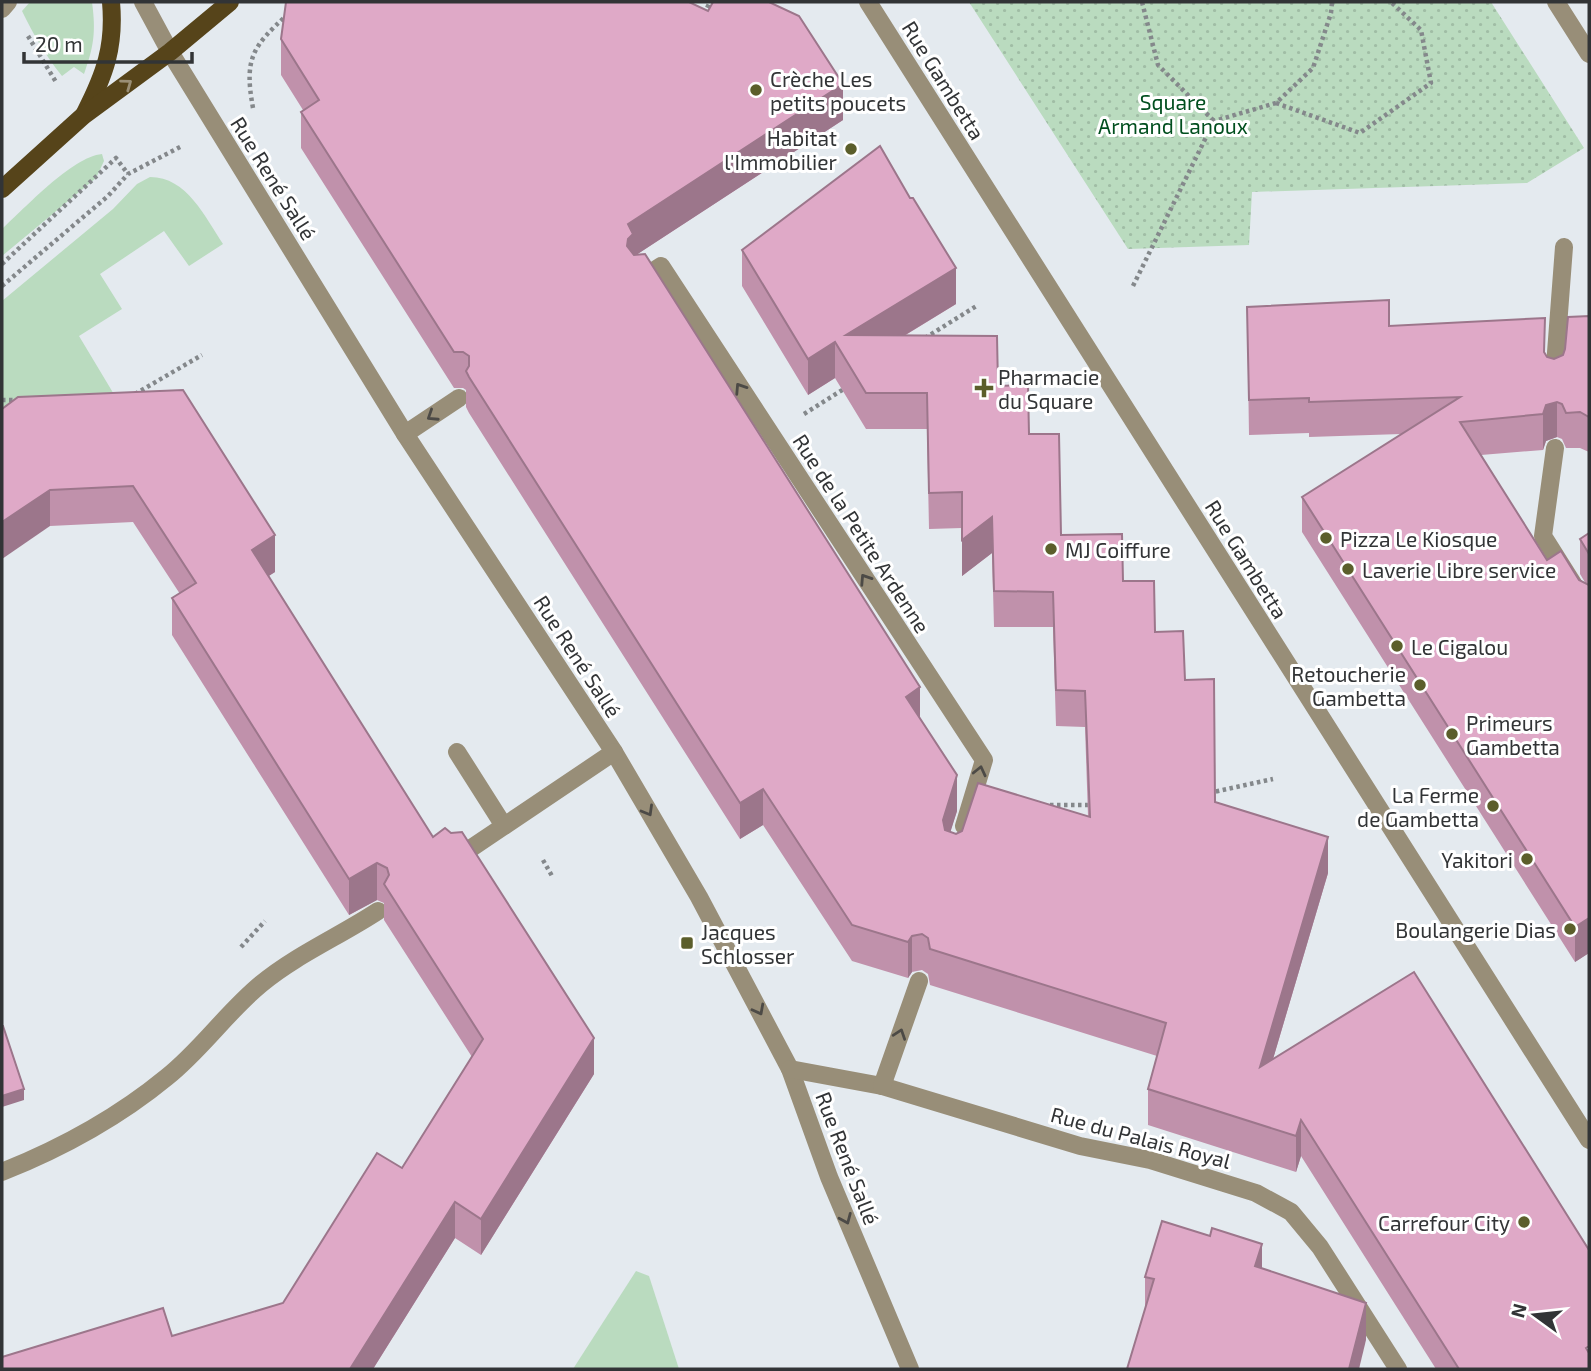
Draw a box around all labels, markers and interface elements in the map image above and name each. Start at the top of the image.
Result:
street label: Rue Gambetta [898,16,990,144]
scale bar [24,21,192,65]
text: 20 m [35,31,83,56]
place label: Crèche Les petits poucets [770,66,906,115]
one-way arrow [119,80,132,92]
marker: Crèche Les petits poucets [748,82,764,98]
park label: Square Armand Lanoux [1098,89,1248,138]
street label: Rue René Sallé [226,112,322,244]
place label: Habitat l'Immobilier [724,125,838,174]
marker: Habitat l'Immobilier [843,141,859,157]
place label: Pharmacie du Square [998,364,1099,413]
marker: Pharmacie du Square [976,380,992,396]
one-way arrow [736,383,749,396]
one-way arrow [427,408,440,421]
street label: Rue de la Petite Ardenne [788,429,936,637]
street label: Rue Gambetta [1201,495,1293,623]
place label: Pizza Le Kiosque [1340,526,1497,551]
marker: Pizza Le Kiosque [1318,530,1334,546]
place label: MJ Coiffure [1065,537,1171,562]
marker: MJ Coiffure [1043,541,1059,557]
place label: Laverie Libre service [1362,557,1556,582]
marker: Laverie Libre service [1340,561,1356,577]
one-way arrow [860,574,873,587]
street label: Rue René Sallé [529,590,627,722]
place label: Le Cigalou [1411,634,1508,659]
marker: Le Cigalou [1389,638,1405,654]
place label: Retoucherie Gambetta [1291,661,1406,710]
marker: Retoucherie Gambetta [1412,677,1428,693]
place label: Primeurs Gambetta [1466,710,1560,759]
marker: Primeurs Gambetta [1444,726,1460,742]
one-way arrow [972,765,986,777]
place label: La Ferme de Gambetta [1357,782,1479,831]
marker: La Ferme de Gambetta [1485,798,1501,814]
one-way arrow [640,803,653,816]
place label: Yakitori [1441,847,1513,872]
marker: Yakitori [1519,851,1535,867]
place label: Boulangerie Dias [1395,917,1556,942]
place label: Jacques Schlosser [701,919,795,968]
marker: Boulangerie Dias [1562,921,1578,937]
marker: Jacques Schlosser [679,935,695,951]
one-way arrow [751,1002,764,1015]
one-way arrow [892,1028,906,1040]
street label: Rue René Sallé [811,1088,885,1228]
street label: Rue du Palais Royal [1048,1101,1234,1173]
place label: Carrefour City [1378,1210,1510,1235]
one-way arrow [838,1212,852,1224]
marker: Carrefour City [1516,1214,1532,1230]
north arrow [1500,1280,1570,1350]
text: N [1505,1301,1531,1320]

